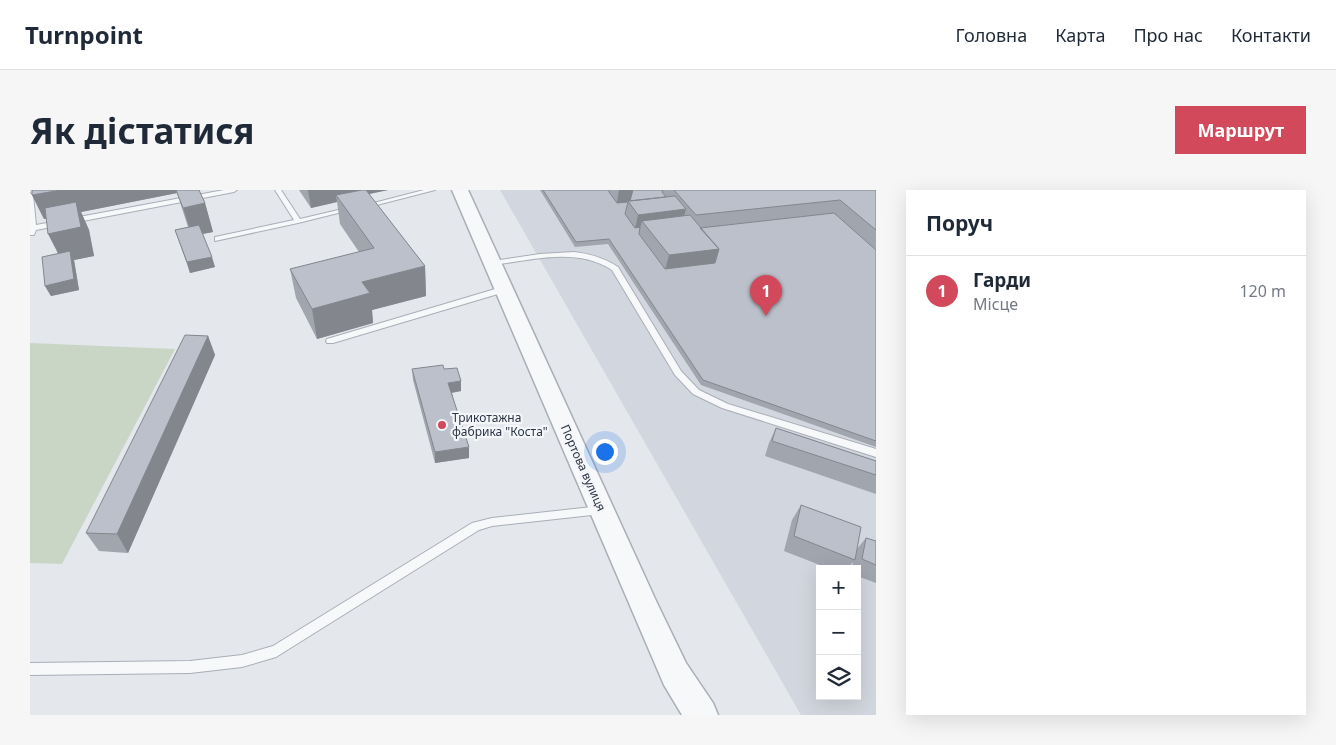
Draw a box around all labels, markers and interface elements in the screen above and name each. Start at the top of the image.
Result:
text: Turnpoint [25,18,143,51]
text: Головна [956,23,1027,47]
text: Карта [1055,23,1105,47]
text: Про нас [1133,23,1203,47]
text: Контакти [1231,23,1311,47]
button: Маршрут [1175,106,1306,154]
text: Як дістатися [30,107,255,154]
text: Поруч [926,209,993,237]
text: Гарди [973,267,1031,293]
pin: 1 [750,275,782,316]
text: 1 [937,280,947,302]
text: 120 m [1239,280,1286,302]
text: Місце [973,293,1018,315]
place label: Трикотажна фабрика "Коста" [452,409,548,440]
marker: Трикотажна фабрика "Коста" [436,419,448,431]
street label: Портова вулиця [557,422,610,514]
your location [592,439,618,465]
map controls [816,565,861,700]
button: + [816,565,861,610]
button: − [816,610,861,655]
button: layers [816,655,861,700]

